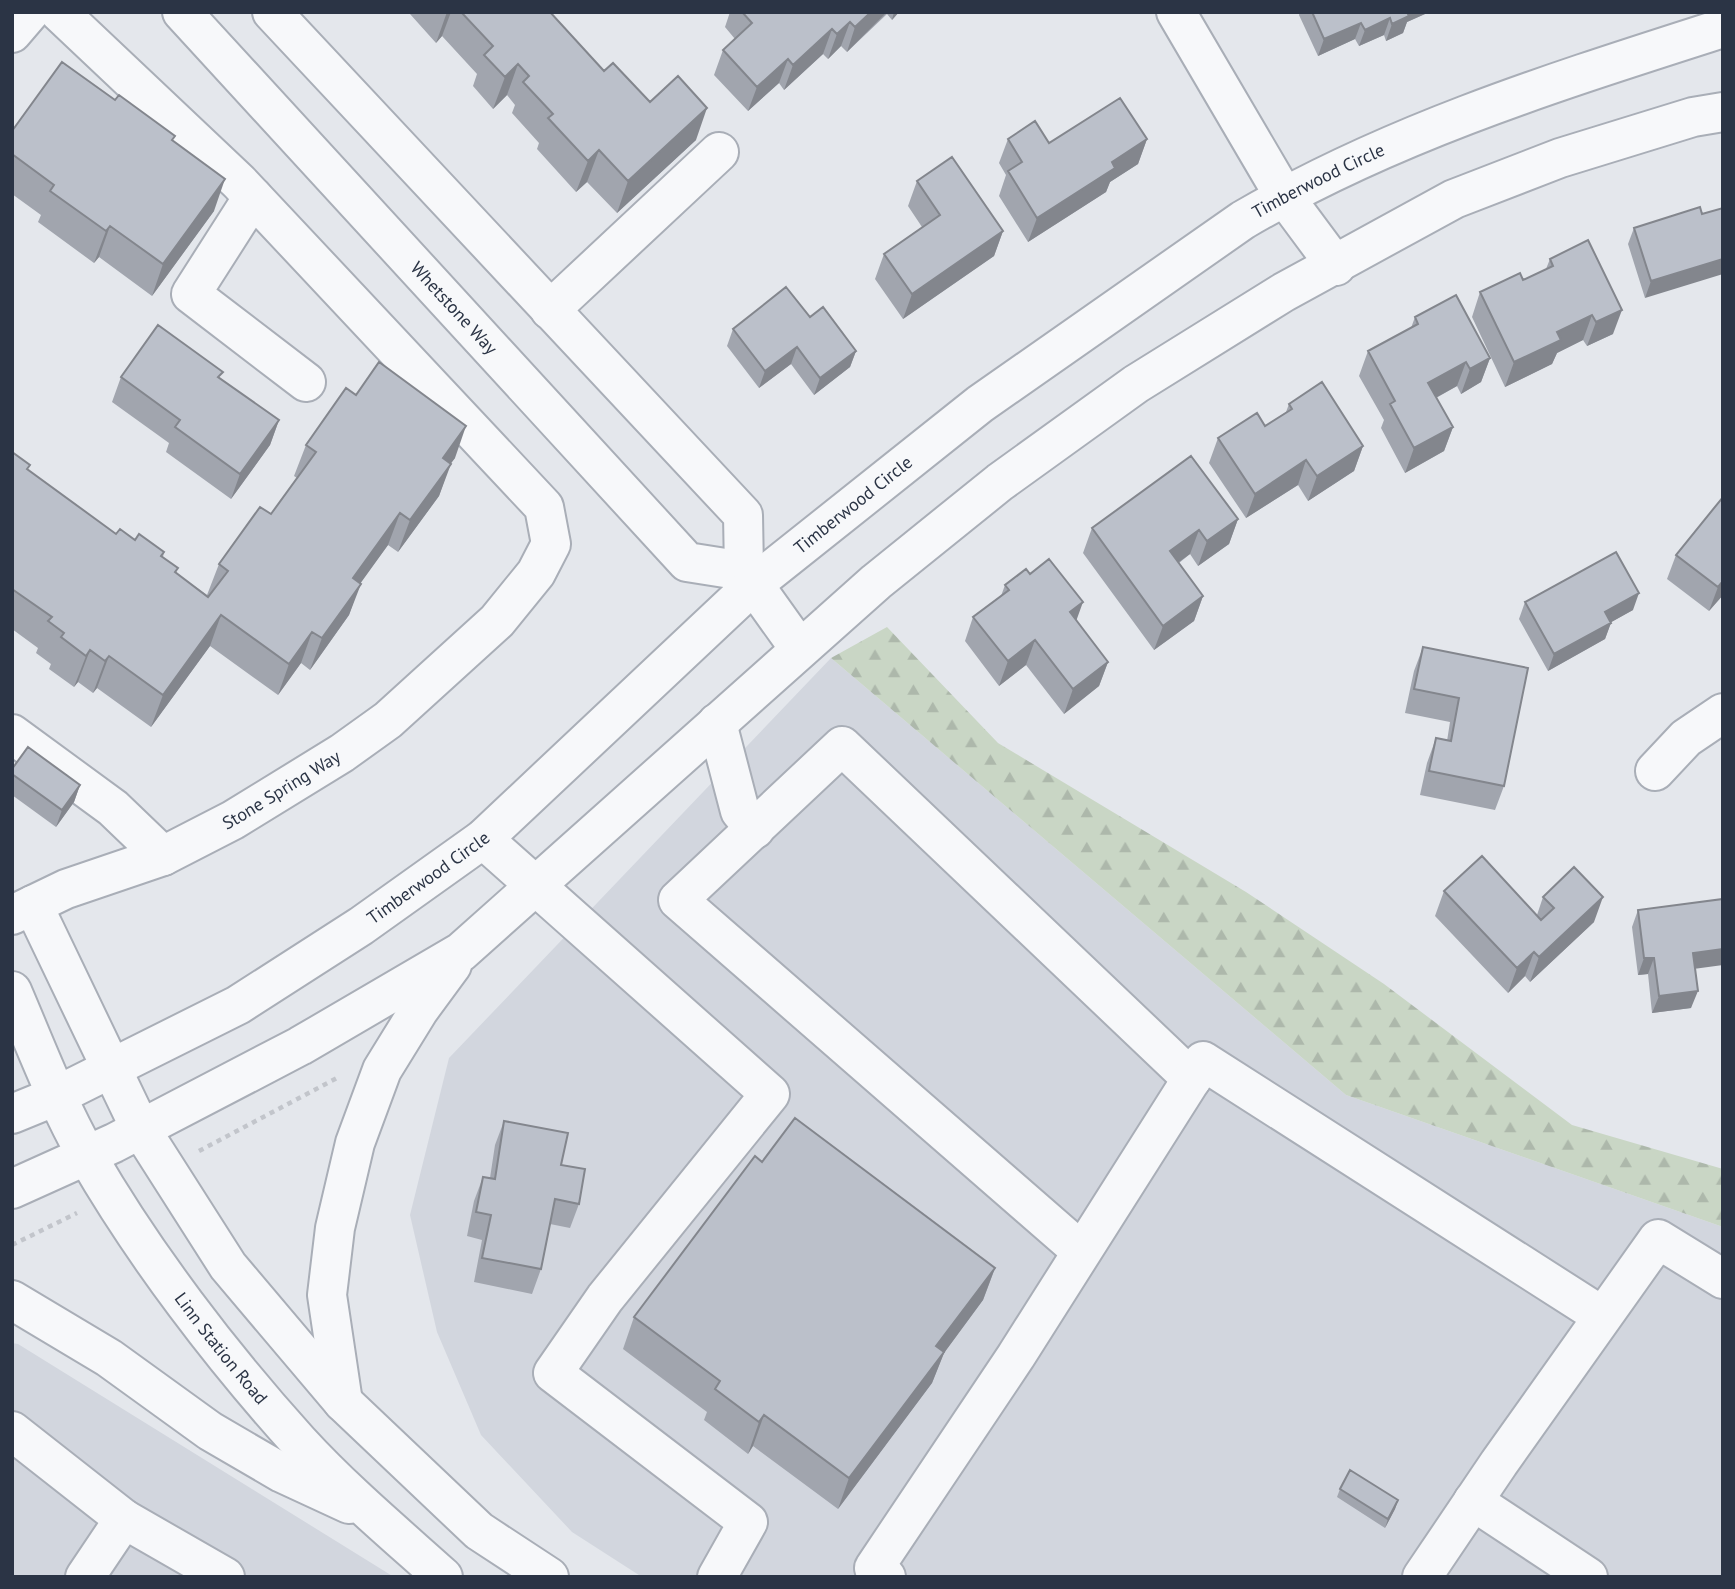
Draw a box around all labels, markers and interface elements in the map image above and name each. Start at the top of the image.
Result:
street label: Timberwood Circle [1248,138,1388,223]
street label: Whetstone Way [406,256,503,360]
street label: Timberwood Circle [789,450,917,559]
street label: Stone Spring Way [218,744,345,835]
street label: Timberwood Circle [362,826,495,929]
street label: Linn Station Road [170,1288,273,1409]

